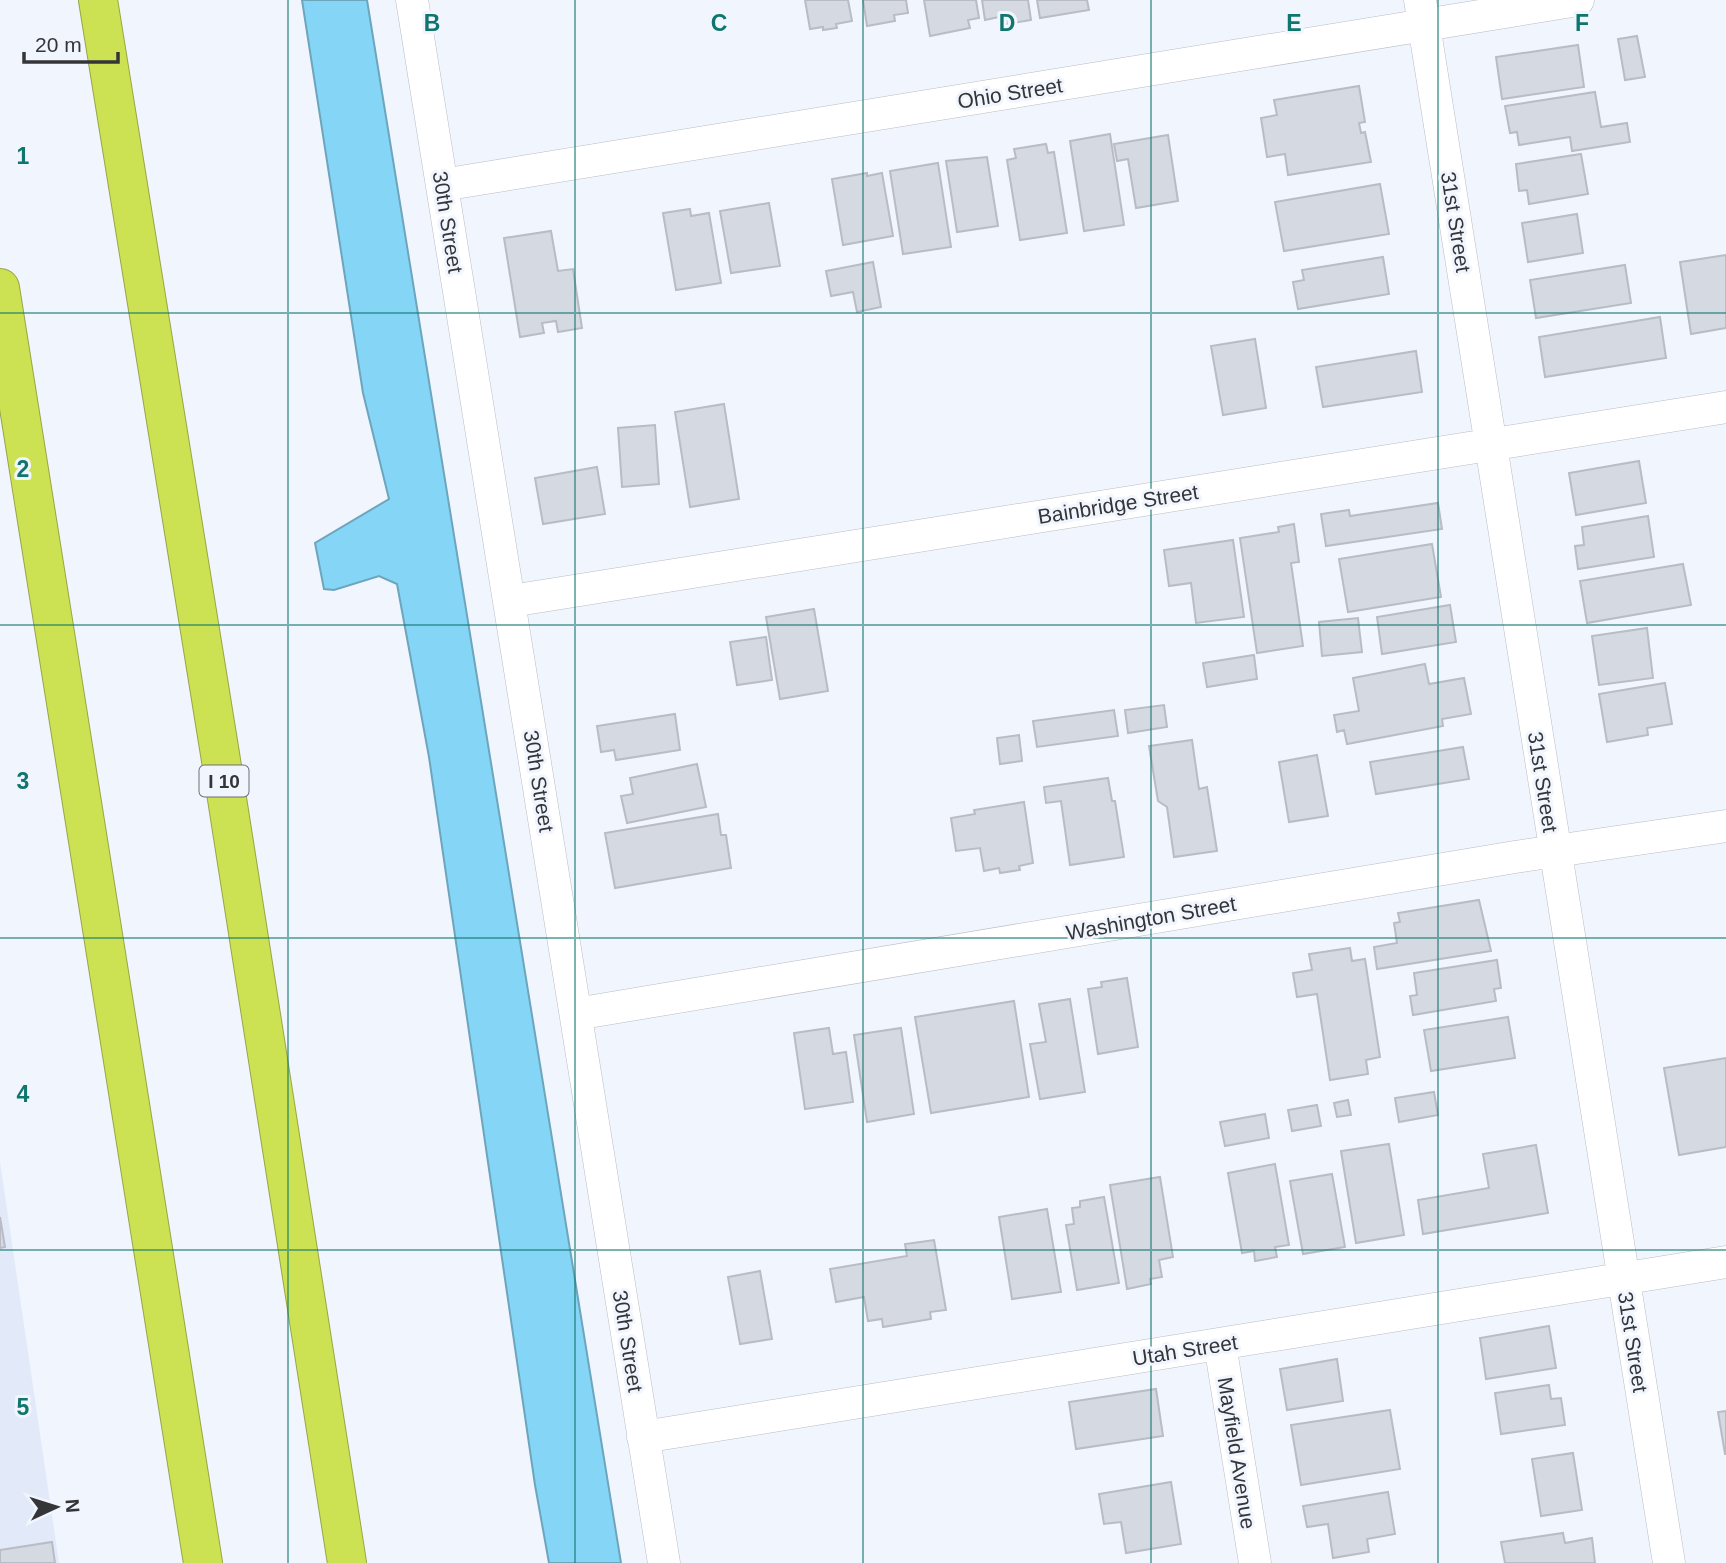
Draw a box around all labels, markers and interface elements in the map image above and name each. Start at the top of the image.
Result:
text: B [424,10,440,36]
text: C [711,10,727,36]
text: D [999,10,1015,36]
text: E [1286,10,1302,36]
text: F [1575,10,1589,36]
scale bar [24,21,119,65]
text: 20 m [35,33,82,56]
street label: Ohio Street [956,73,1064,113]
text: 1 [17,143,30,169]
street label: 30th Street [429,169,467,275]
street label: 31st Street [1437,170,1475,274]
text: 2 [17,456,29,482]
street label: Bainbridge Street [1036,480,1200,528]
street label: 30th Street [520,728,558,834]
street label: 31st Street [1524,730,1562,834]
road number: I 10 [200,766,248,796]
text: 3 [17,768,29,794]
street label: Washington Street [1064,892,1238,944]
text: 4 [17,1081,30,1107]
street label: 30th Street [609,1288,647,1394]
street label: 31st Street [1614,1290,1652,1394]
street label: Utah Street [1131,1330,1239,1370]
street label: Mayfield Avenue [1214,1375,1260,1531]
text: 5 [17,1394,30,1420]
north arrow [21,1472,91,1542]
text: N [62,1498,83,1513]

